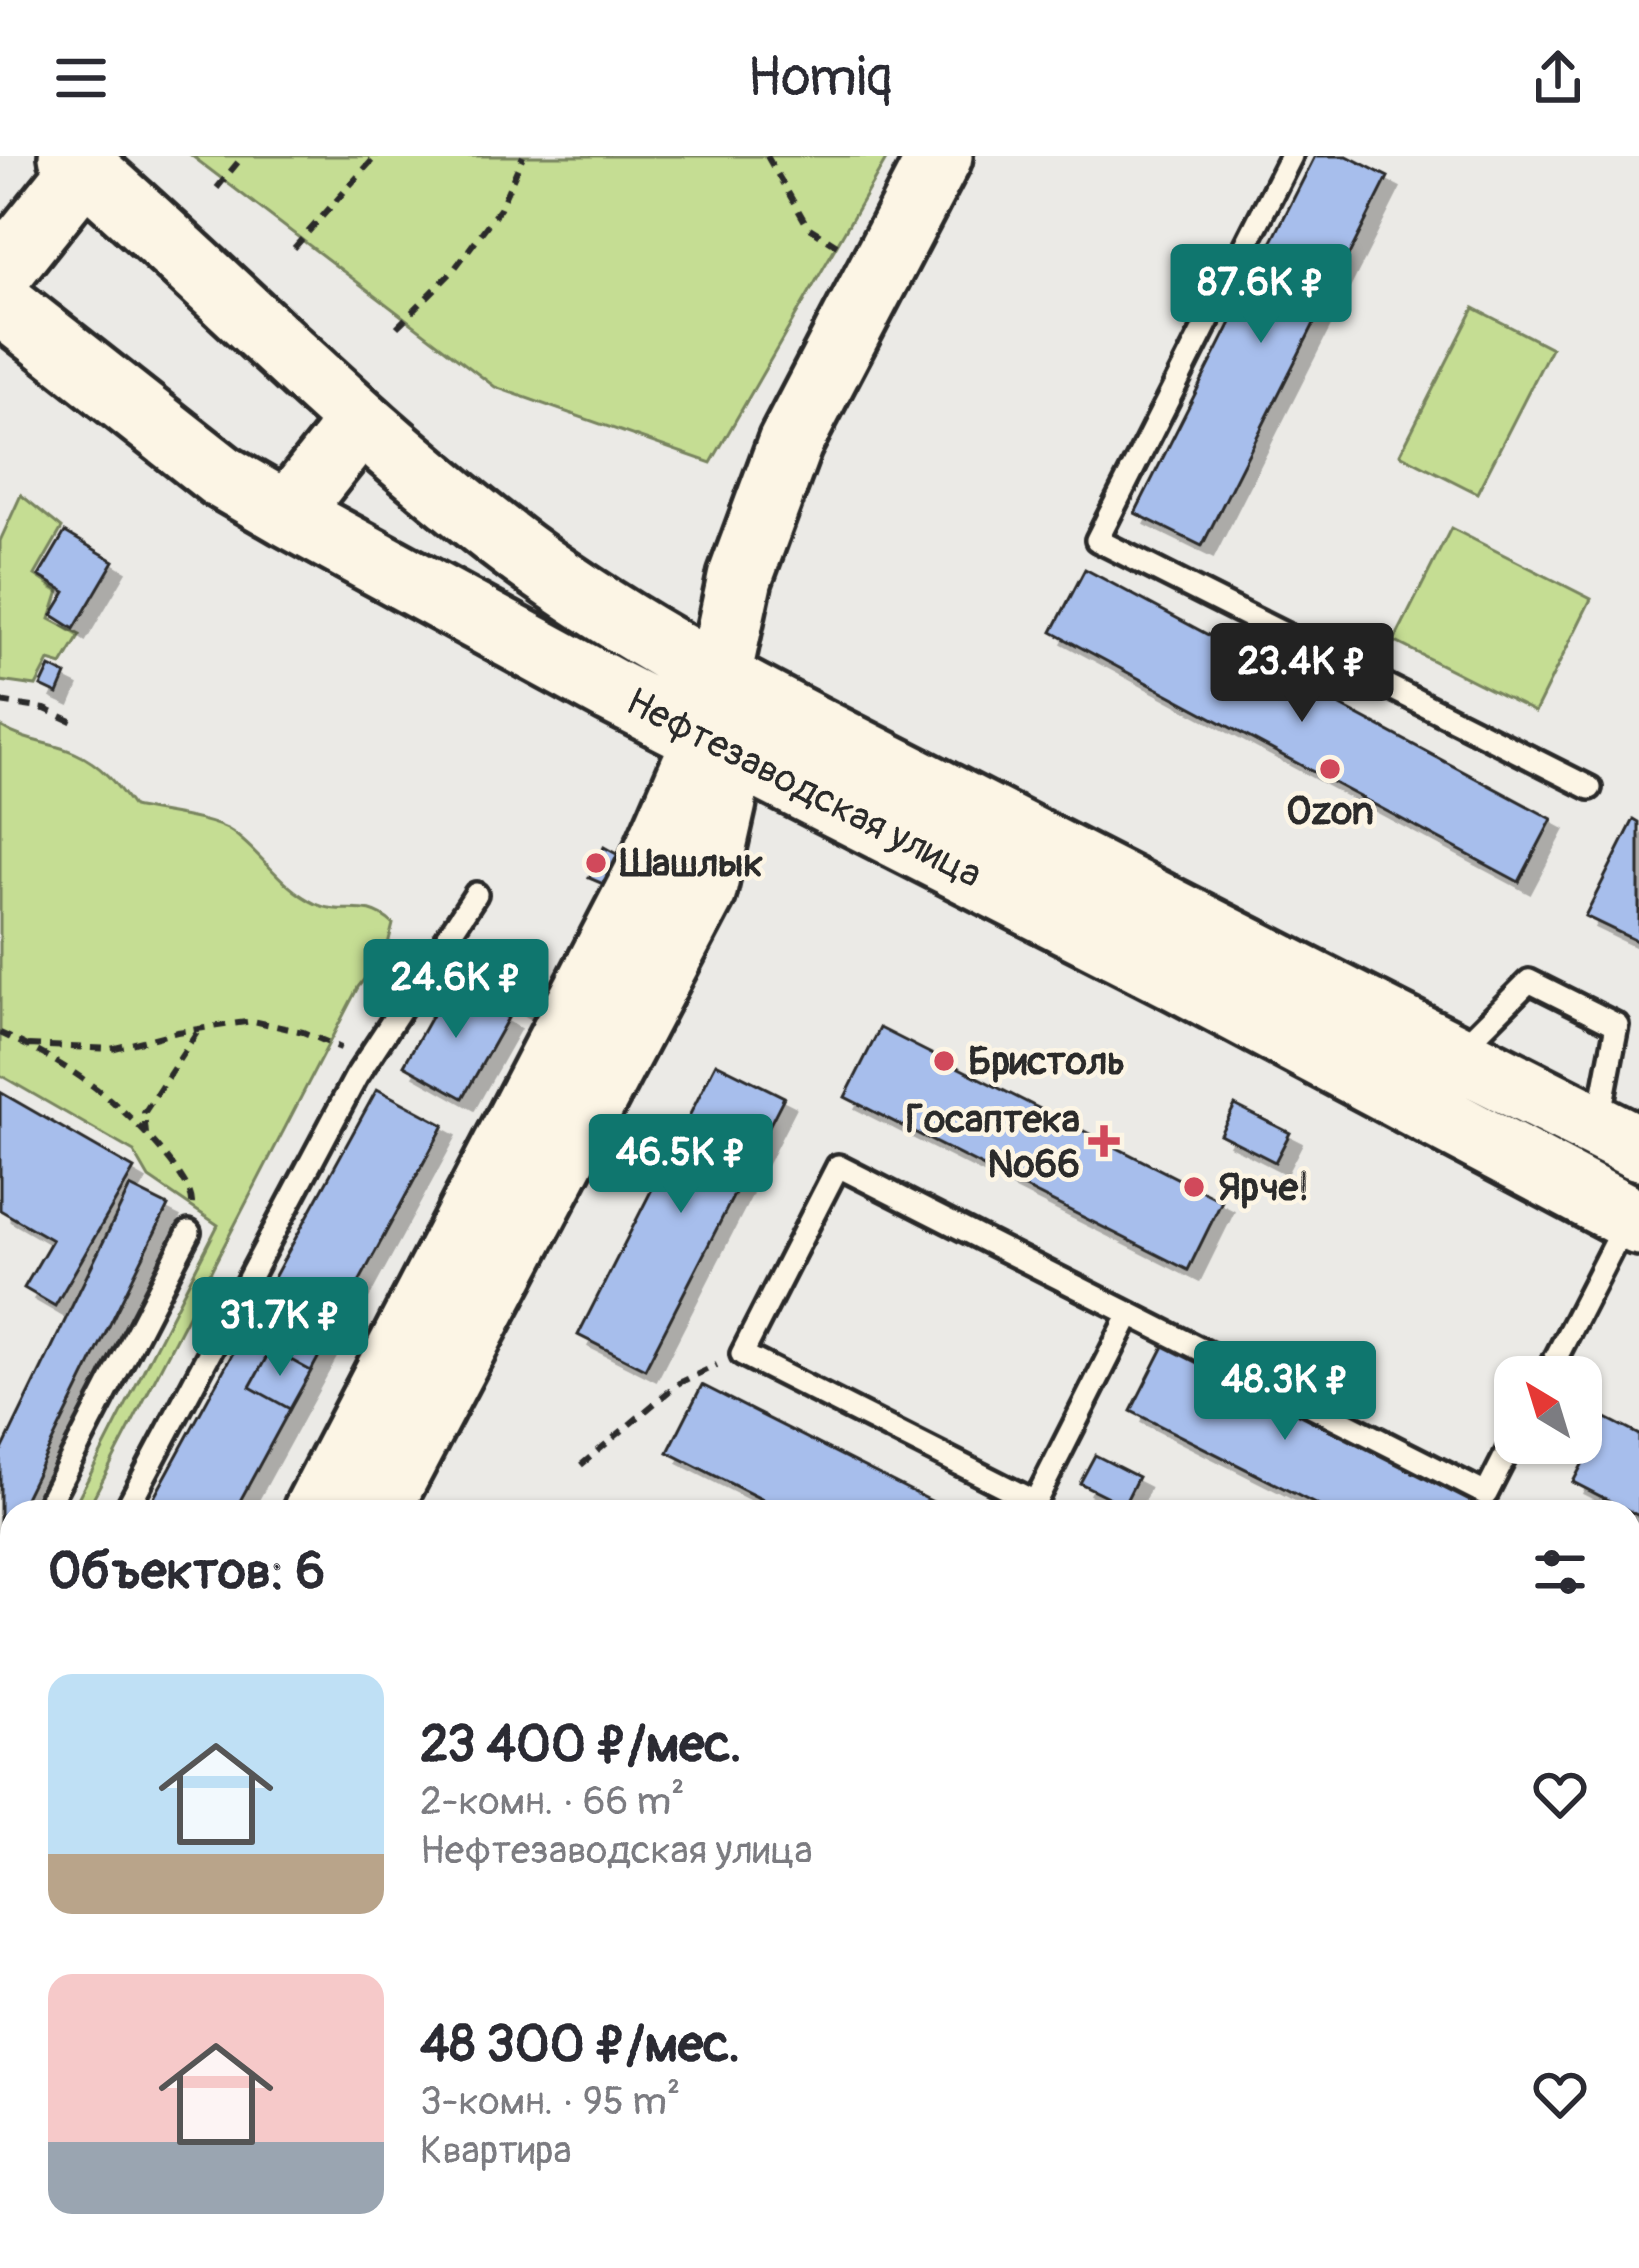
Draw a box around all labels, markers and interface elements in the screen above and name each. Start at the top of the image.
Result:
text: Homiq [747,44,892,112]
icon: menu [48,45,114,111]
icon: share [1525,45,1591,111]
pin: 87.6K ₽ [1150,244,1372,346]
text: 87.6K ₽ [1198,258,1324,307]
pin: 23.4K ₽ [1191,623,1413,725]
text: 23.4K ₽ [1238,637,1366,686]
street label: Нефтезаводская улица [618,677,990,899]
marker: Ozon [1317,756,1343,782]
place label: Ozon [1286,787,1374,836]
place label: Шашлык [619,839,763,888]
marker: Шашлык [583,850,609,876]
pin: 24.6K ₽ [345,939,567,1041]
text: 24.6K ₽ [390,953,522,1002]
place label: Бристоль [968,1037,1125,1086]
marker: Бристоль [931,1048,957,1074]
place label: Госаптека №66 [906,1095,1080,1189]
pin: 46.5K ₽ [570,1114,792,1216]
text: 46.5K ₽ [616,1128,746,1177]
marker: Госаптека №66 [1091,1128,1117,1154]
place label: Ярче! [1218,1163,1309,1212]
marker: Ярче! [1181,1174,1207,1200]
pin: 31.7K ₽ [169,1277,391,1379]
text: 31.7K ₽ [219,1291,341,1340]
pin: 48.3K ₽ [1174,1341,1396,1443]
text: 48.3K ₽ [1221,1355,1349,1404]
north arrow [1494,1356,1602,1464]
map controls [1494,1356,1602,1464]
icon: filters [1527,1539,1593,1605]
text: Объектов: 6 [48,1540,325,1604]
text: 23 400 ₽/мес. [420,1713,742,1777]
icon: home [144,1722,288,1866]
icon: heart [1527,1761,1593,1827]
text: 2-комн. · 66 m² [420,1777,685,1826]
text: Нефтезаводская улица [420,1826,813,1875]
text: 48 300 ₽/мес. [420,2013,740,2077]
icon: home [144,2022,288,2166]
icon: heart [1527,2061,1593,2127]
text: 3-комн. · 95 m² [420,2077,680,2126]
text: Квартира [420,2126,572,2175]

